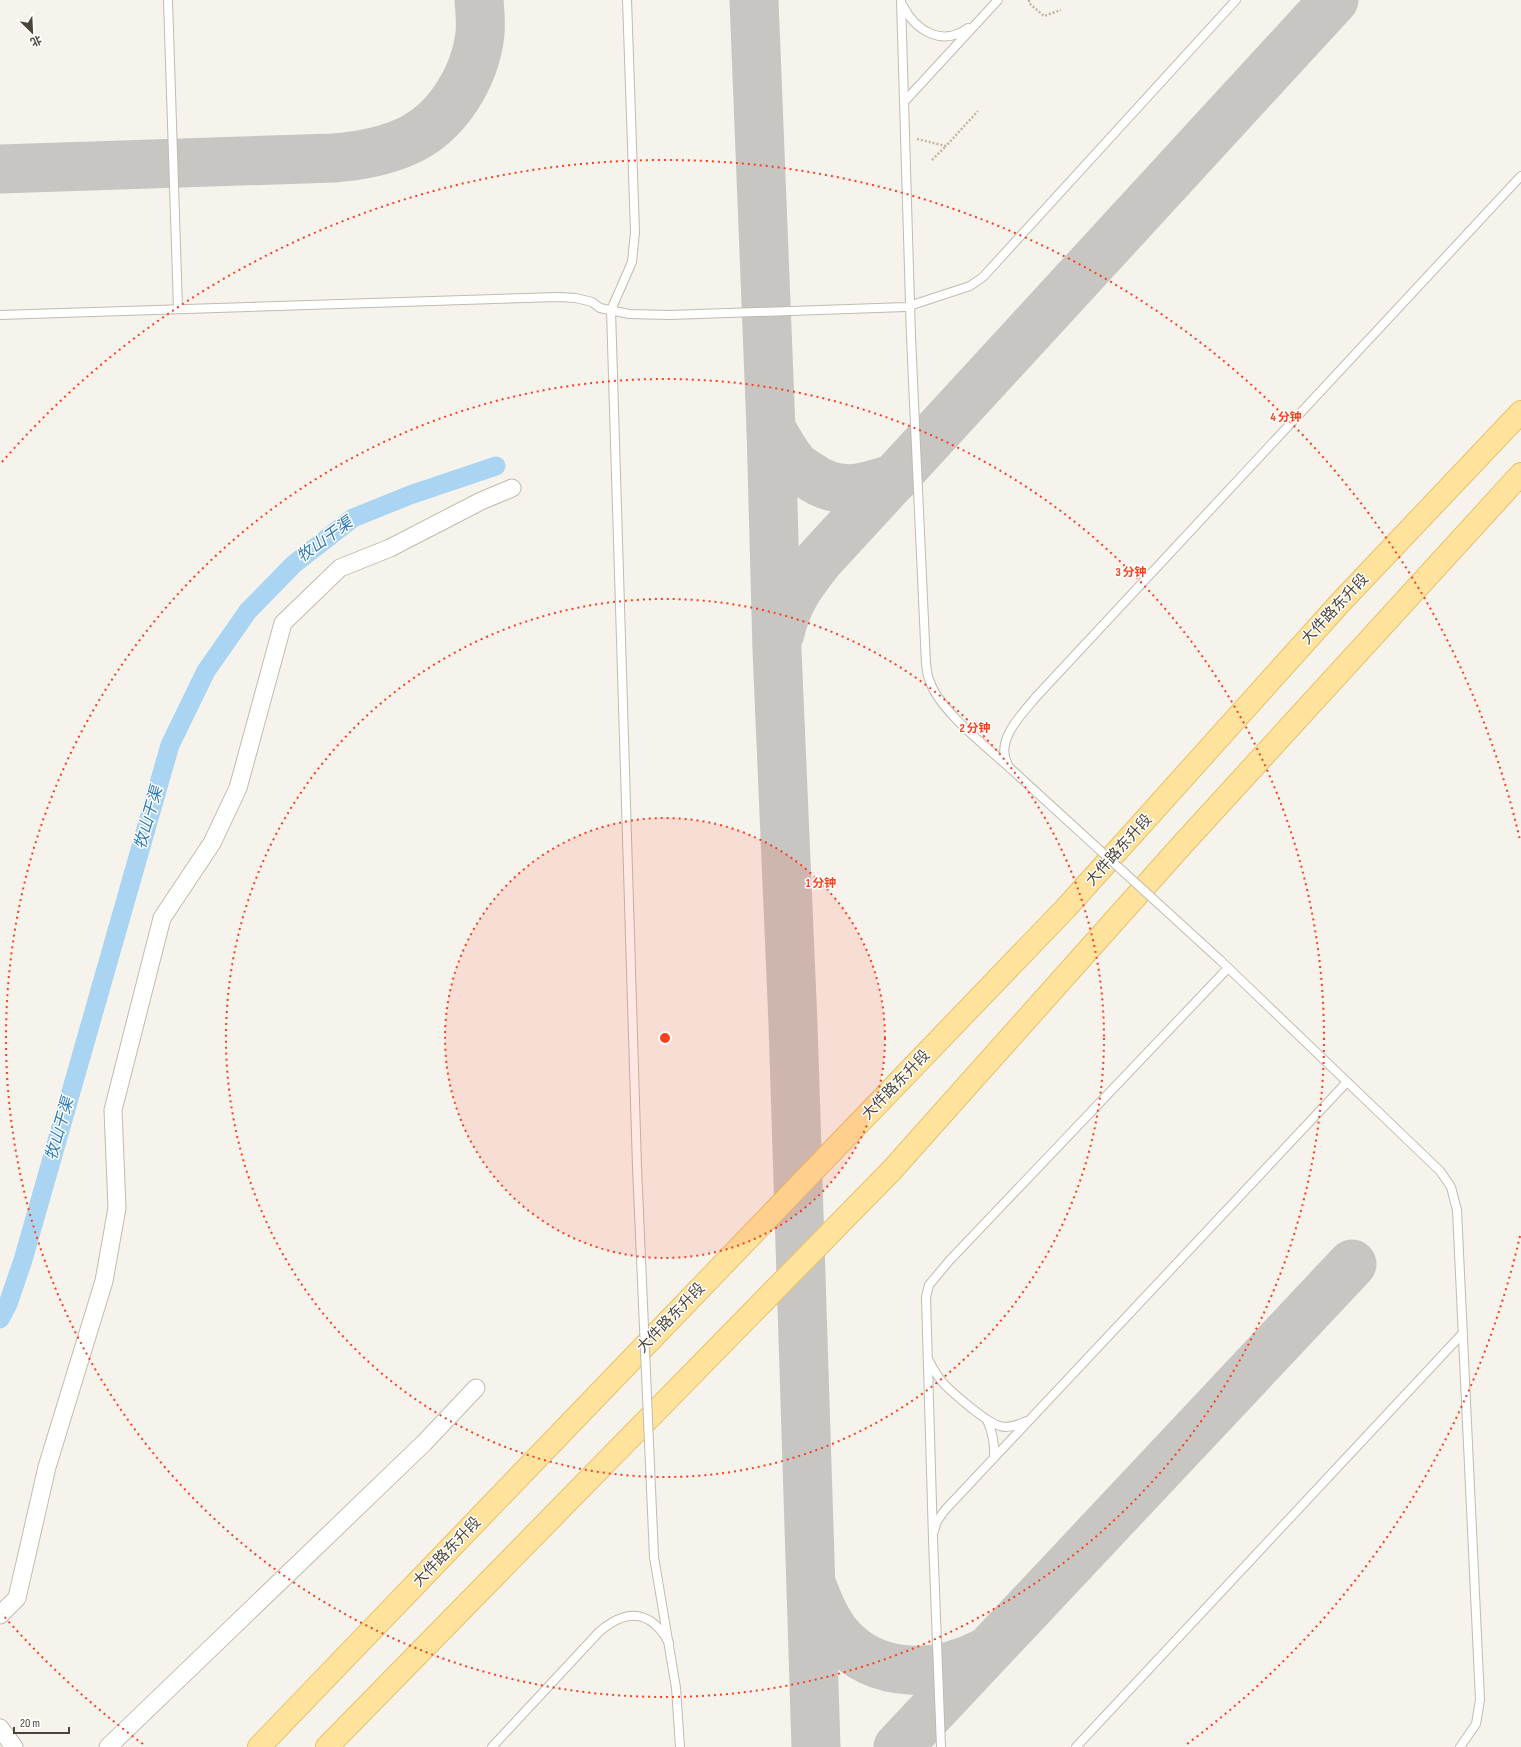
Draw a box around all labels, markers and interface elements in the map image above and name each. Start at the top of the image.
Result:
north arrow [12,12,52,52]
text: 北 [28,33,44,49]
text: 4 分钟 [1270,410,1302,425]
water label: 牧山干渠 [294,512,358,566]
text: 3 分钟 [1115,565,1147,580]
street label: 大件路东升段 [1297,570,1373,648]
text: 2 分钟 [959,721,991,736]
water label: 牧山干渠 [131,783,168,851]
street label: 大件路东升段 [1082,810,1156,890]
text: 1 分钟 [806,876,836,891]
centre of rings [658,1031,672,1045]
street label: 大件路东升段 [858,1046,934,1124]
water label: 牧山干渠 [42,1094,79,1162]
street label: 大件路东升段 [633,1279,709,1357]
street label: 大件路东升段 [409,1513,485,1591]
scale bar [14,1709,69,1735]
text: 20 m [20,1716,40,1731]

